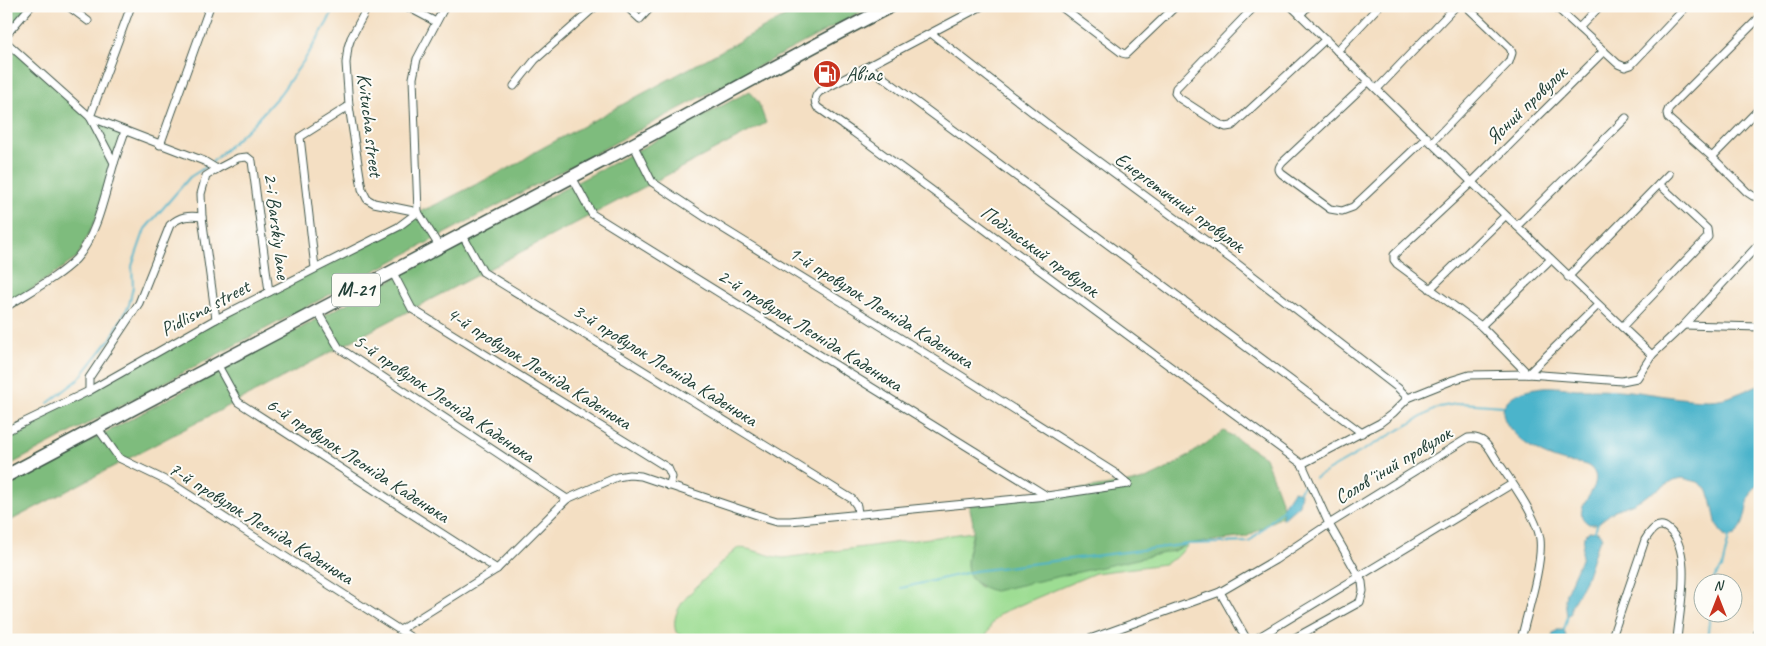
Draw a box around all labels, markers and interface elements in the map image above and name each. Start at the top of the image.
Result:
fuel station icon: Авіас [812,59,842,89]
street label: Ясний провулок [1480,59,1573,150]
place label: Авіас [846,62,883,87]
street label: Kvitucha street [351,72,389,180]
street label: Енергетичний провулок [1110,146,1251,259]
street label: 2-i Barskiy lane [258,171,296,282]
street label: Подільський провулок [976,200,1106,303]
street label: 1-й провулок Леоніда Каденюка [784,240,980,375]
street label: 2-й провулок Леоніда Каденюка [713,263,909,398]
street label: Pidlisna street [156,273,256,342]
road number: М-21 [332,274,380,306]
street label: 3-й провулок Леоніда Каденюка [568,298,764,433]
street label: 4-й провулок Леоніда Каденюка [442,301,638,436]
street label: 5-й провулок Леоніда Каденюка [349,328,541,469]
street label: 6-й провулок Леоніда Каденюка [262,391,456,530]
street label: Соловʼїний провулок [1330,419,1457,510]
street label: 7-й провулок Леоніда Каденюка [164,456,360,591]
north arrow [1694,574,1744,624]
text: N [1714,577,1725,594]

